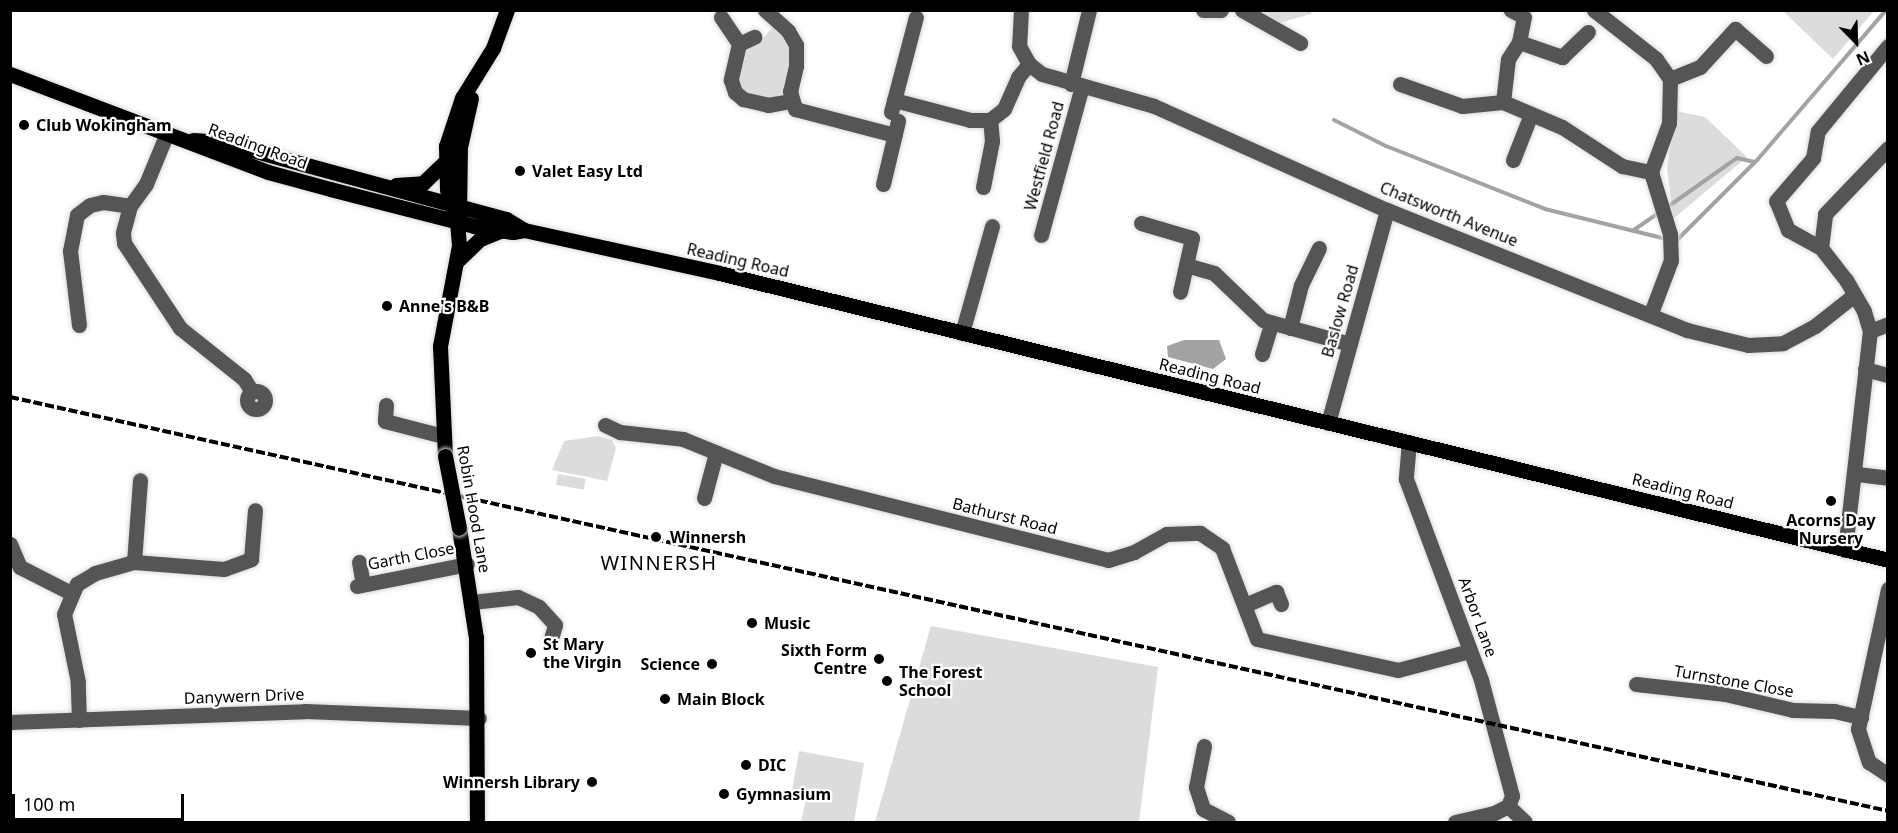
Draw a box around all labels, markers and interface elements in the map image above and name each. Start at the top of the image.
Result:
north arrow [1826,12,1886,72]
text: N [1853,46,1873,71]
street label: Westfield Road [1020,99,1068,213]
place label: Club Wokingham [36,115,172,135]
marker: Club Wokingham [17,118,31,132]
street label: Reading Road [206,119,310,173]
place label: Valet Easy Ltd [532,161,643,181]
marker: Valet Easy Ltd [513,164,527,178]
street label: Chatsworth Avenue [1377,178,1521,250]
street label: Reading Road [685,239,791,281]
street label: Baslow Road [1318,262,1362,360]
place label: Anne's B&B [399,296,490,316]
marker: Anne's B&B [380,299,394,313]
street label: Reading Road [1157,354,1263,398]
street label: Robin Hood Lane [453,444,495,574]
street label: Reading Road [1630,469,1736,513]
street label: Bathurst Road [950,494,1060,538]
marker: Acorns Day Nursery [1824,494,1838,508]
place label: Acorns Day Nursery [1786,510,1876,548]
place label: Winnersh [670,527,746,547]
marker: Winnersh [647,528,665,546]
street label: Garth Close [366,538,456,574]
district label: WINNERSH [600,550,718,574]
street label: Arbor Lane [1455,575,1501,659]
place label: Music [764,613,811,633]
marker: Music [745,616,759,630]
place label: St Mary the Virgin [543,634,622,672]
place label: Sixth Form Centre [781,640,867,678]
marker: St Mary the Virgin [524,646,538,660]
marker: Sixth Form Centre [872,652,886,666]
place label: Science [640,654,700,674]
marker: Science [705,657,719,671]
street label: Turnstone Close [1673,661,1795,701]
place label: The Forest School [899,662,982,700]
marker: The Forest School [880,674,894,688]
street label: Danywern Drive [183,684,305,708]
place label: Main Block [677,689,765,709]
marker: Main Block [658,692,672,706]
place label: DIC [758,755,786,775]
marker: DIC [739,758,753,772]
place label: Winnersh Library [443,772,580,792]
marker: Winnersh Library [585,775,599,789]
scale bar [15,782,188,820]
place label: Gymnasium [736,784,831,804]
marker: Gymnasium [717,787,731,801]
text: 100 m [23,792,75,816]

